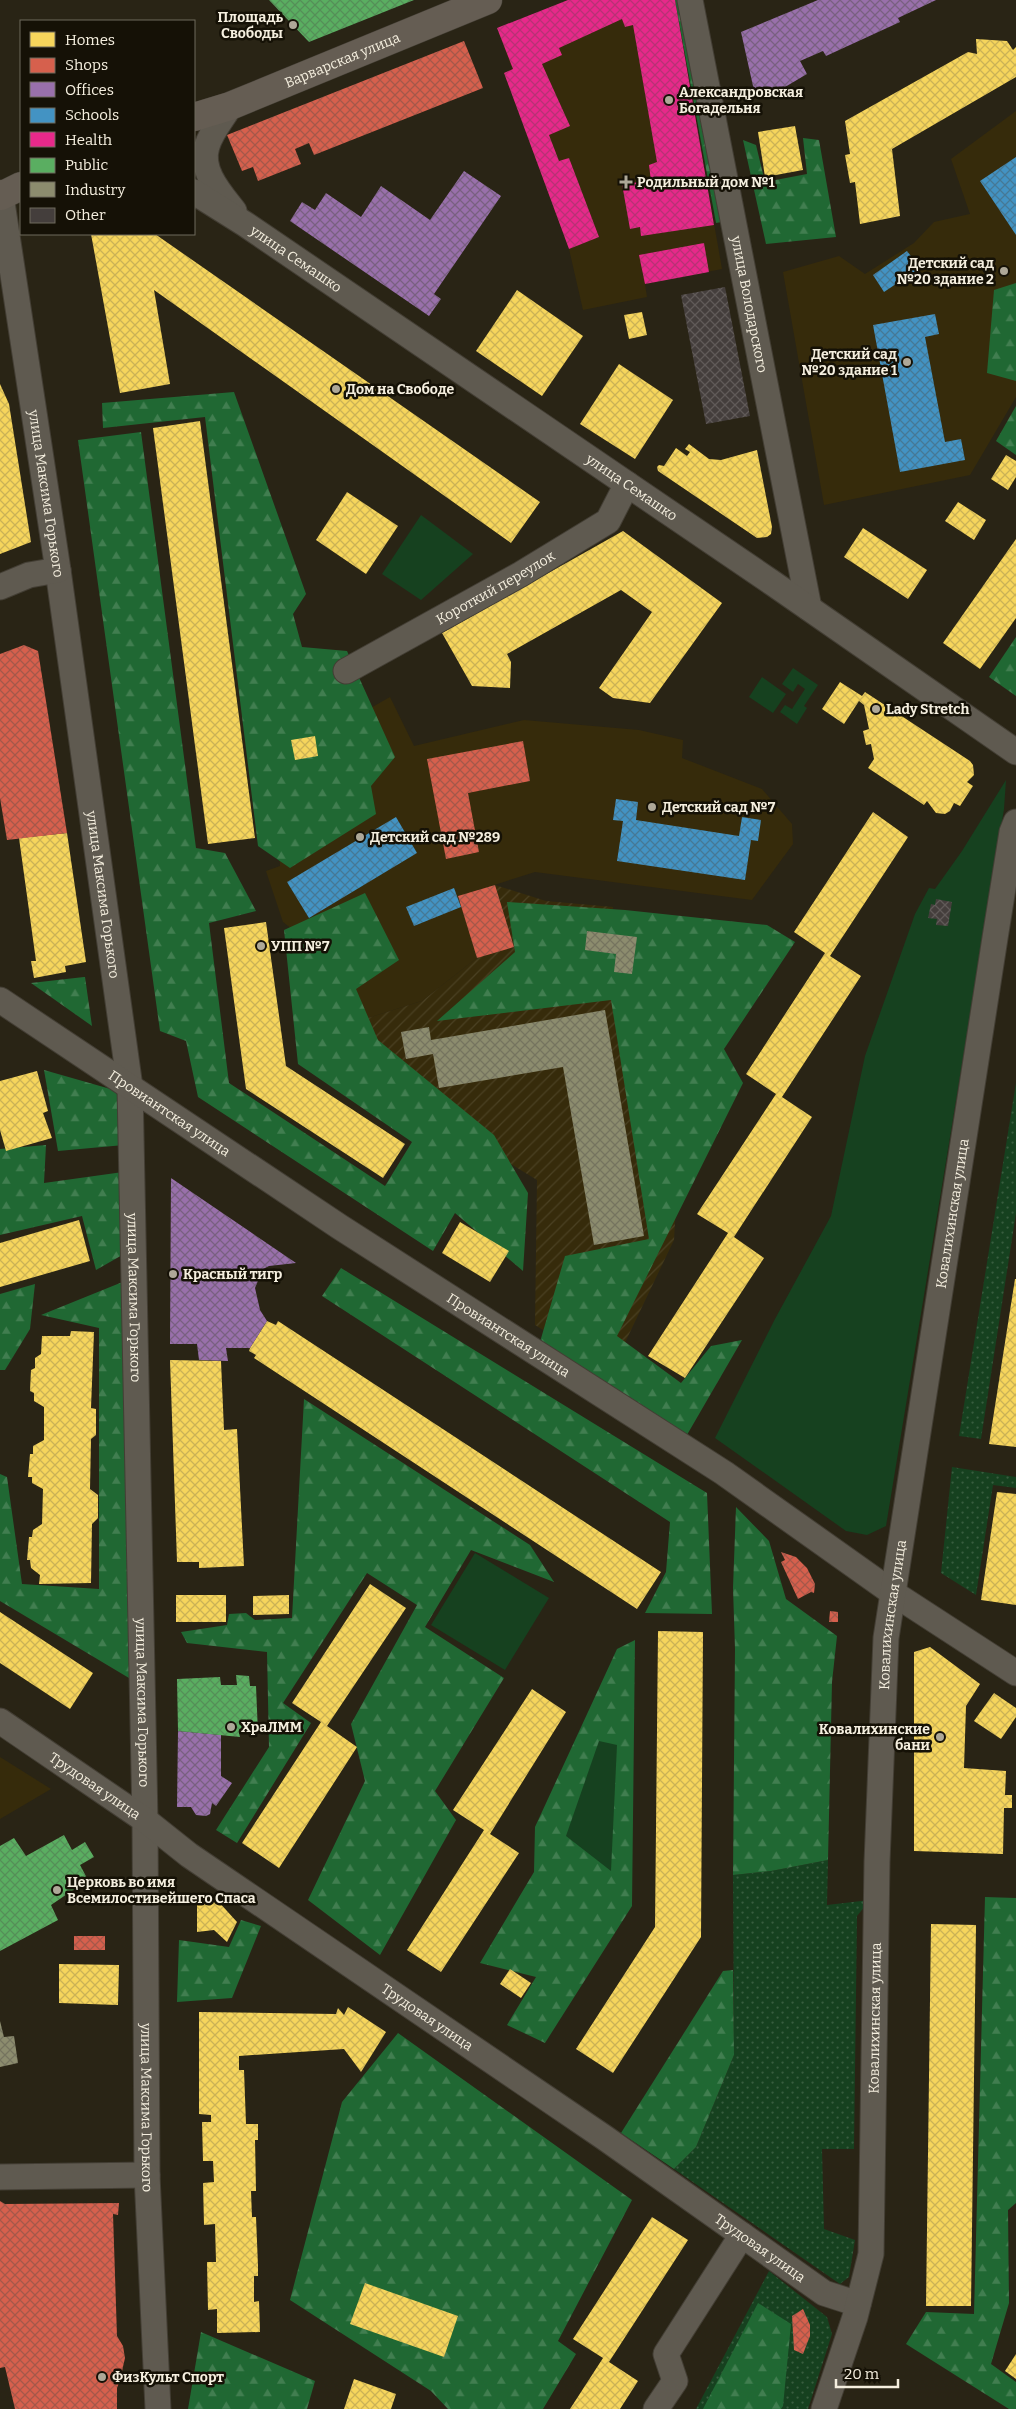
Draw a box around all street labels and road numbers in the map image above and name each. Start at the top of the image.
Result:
street label: Варварская улица [282,29,403,92]
street label: улица Семашко [246,222,345,296]
street label: улица Володарского [727,234,771,374]
street label: улица Максима Горького [25,408,67,579]
street label: улица Семашко [582,450,680,525]
street label: Короткий переулок [433,547,559,628]
street label: улица Максима Горького [82,809,123,980]
street label: Провиантская улица [105,1067,234,1161]
street label: Ковалихинская улица [933,1137,973,1290]
street label: улица Максима Горького [124,1212,144,1382]
street label: Провиантская улица [444,1290,573,1381]
street label: Ковалихинская улица [876,1538,910,1690]
street label: улица Максима Горького [132,1617,152,1787]
street label: Трудовая улица [46,1749,144,1824]
street label: Ковалихинская улица [865,1942,885,2094]
street label: Трудовая улица [378,1980,476,2055]
street label: улица Максима Горького [137,2022,156,2193]
street label: Трудовая улица [711,2210,809,2286]

